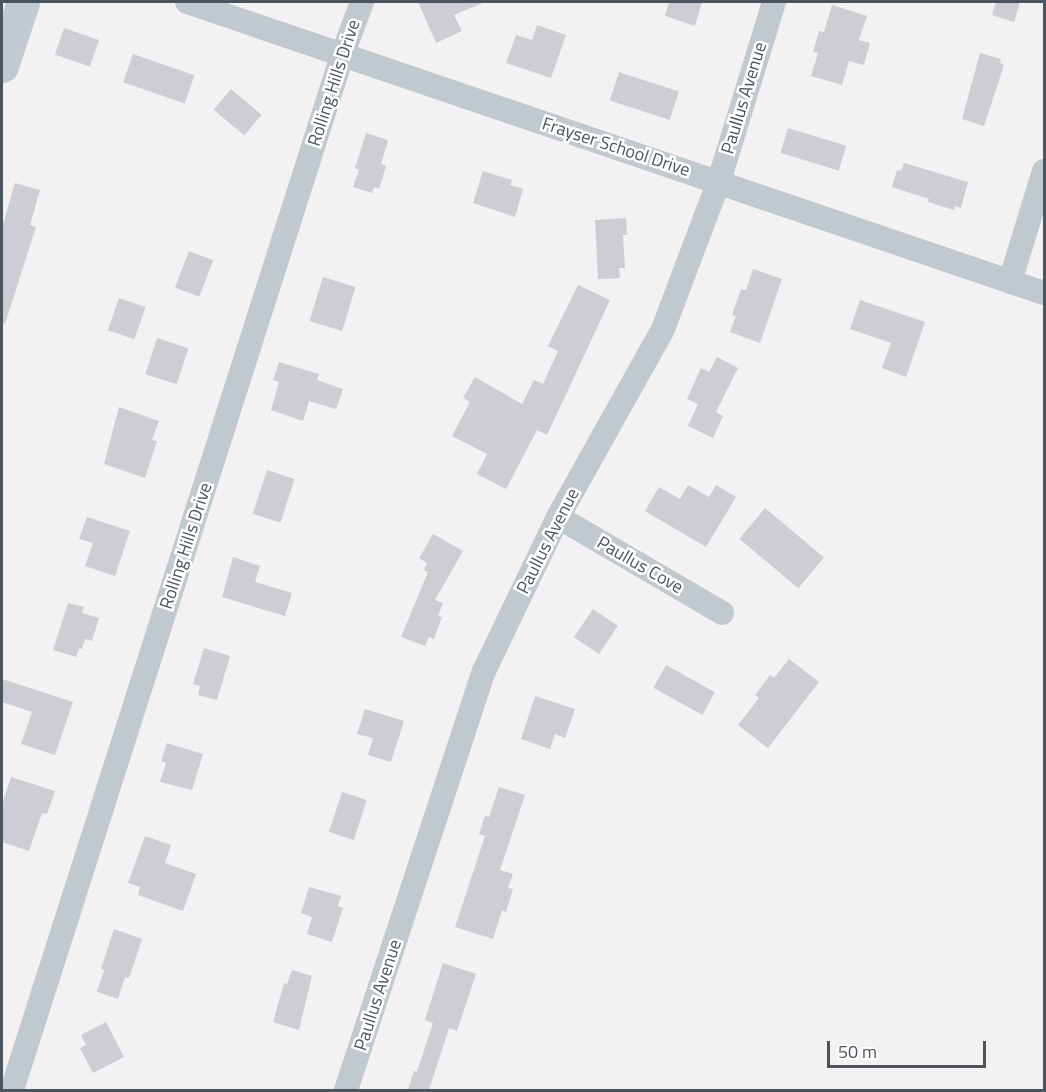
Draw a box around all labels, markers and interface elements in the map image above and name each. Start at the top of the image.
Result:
street label: Rolling Hills Drive [303,17,365,149]
street label: Paullus Avenue [717,40,771,156]
street label: Frayser School Drive [539,113,693,181]
street label: Rolling Hills Drive [155,480,217,612]
street label: Paullus Avenue [512,485,584,597]
street label: Paullus Cove [593,532,687,598]
street label: Paullus Avenue [350,937,406,1053]
scale bar [830,1029,989,1067]
text: 50 m [838,1038,877,1065]

